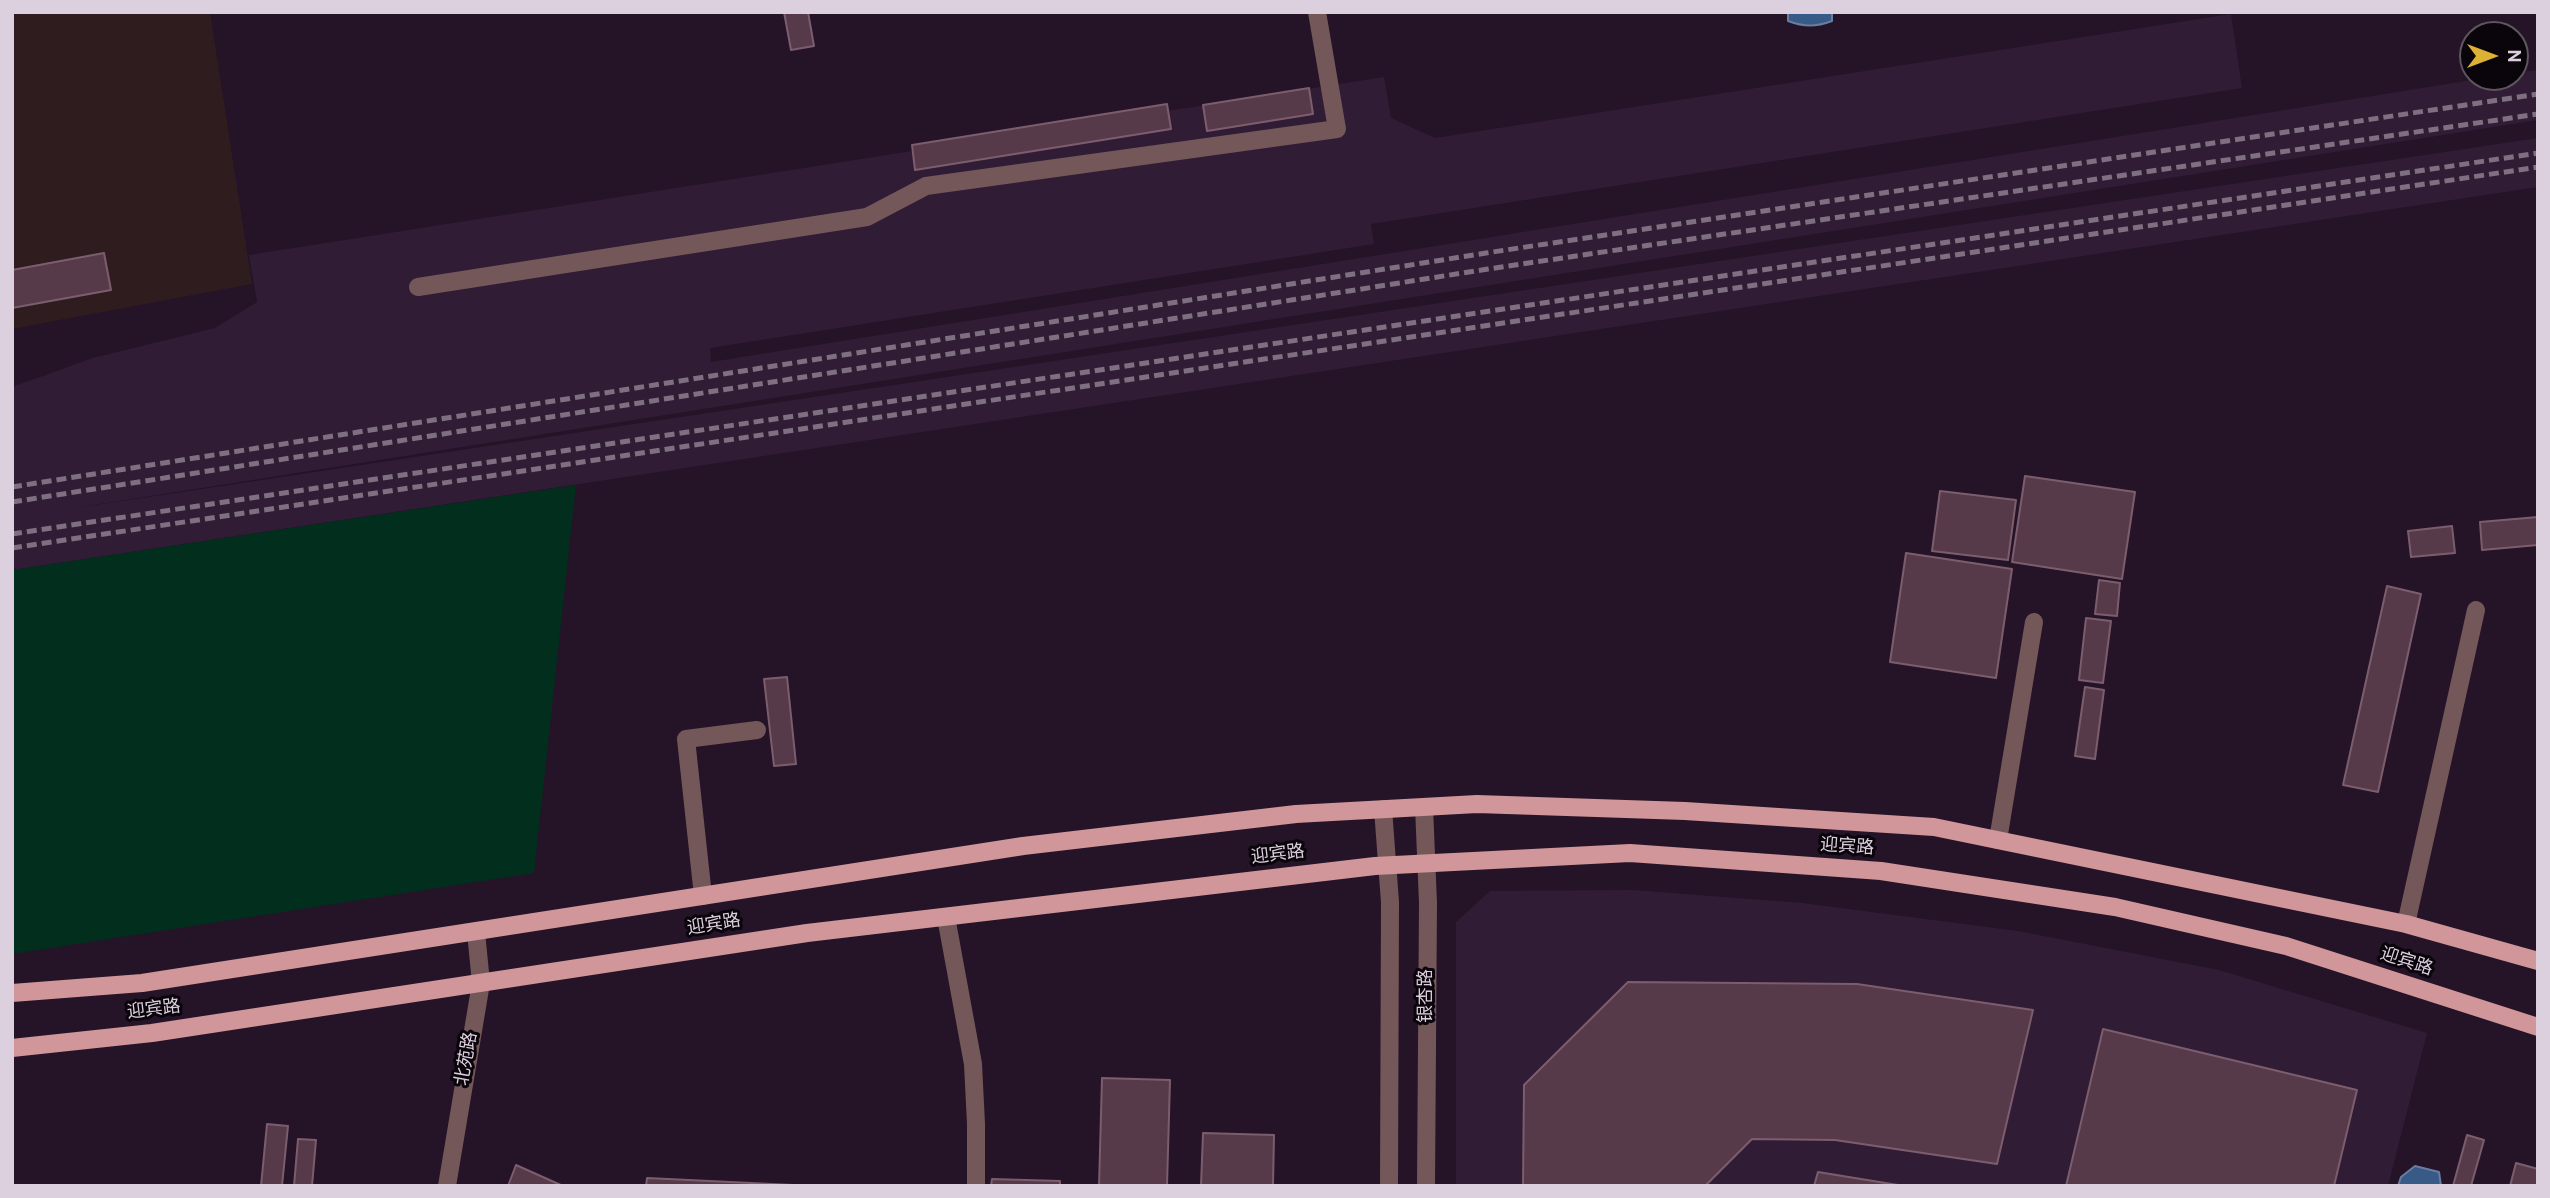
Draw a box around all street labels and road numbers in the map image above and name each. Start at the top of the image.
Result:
street label: 迎宾路 [1819,835,1875,861]
street label: 迎宾路 [1250,842,1306,870]
street label: 迎宾路 [686,911,742,941]
street label: 迎宾路 [2377,944,2435,982]
street label: 银杏路 [1416,969,1438,1023]
street label: 迎宾路 [126,997,182,1025]
street label: 北苑路 [453,1031,483,1087]

